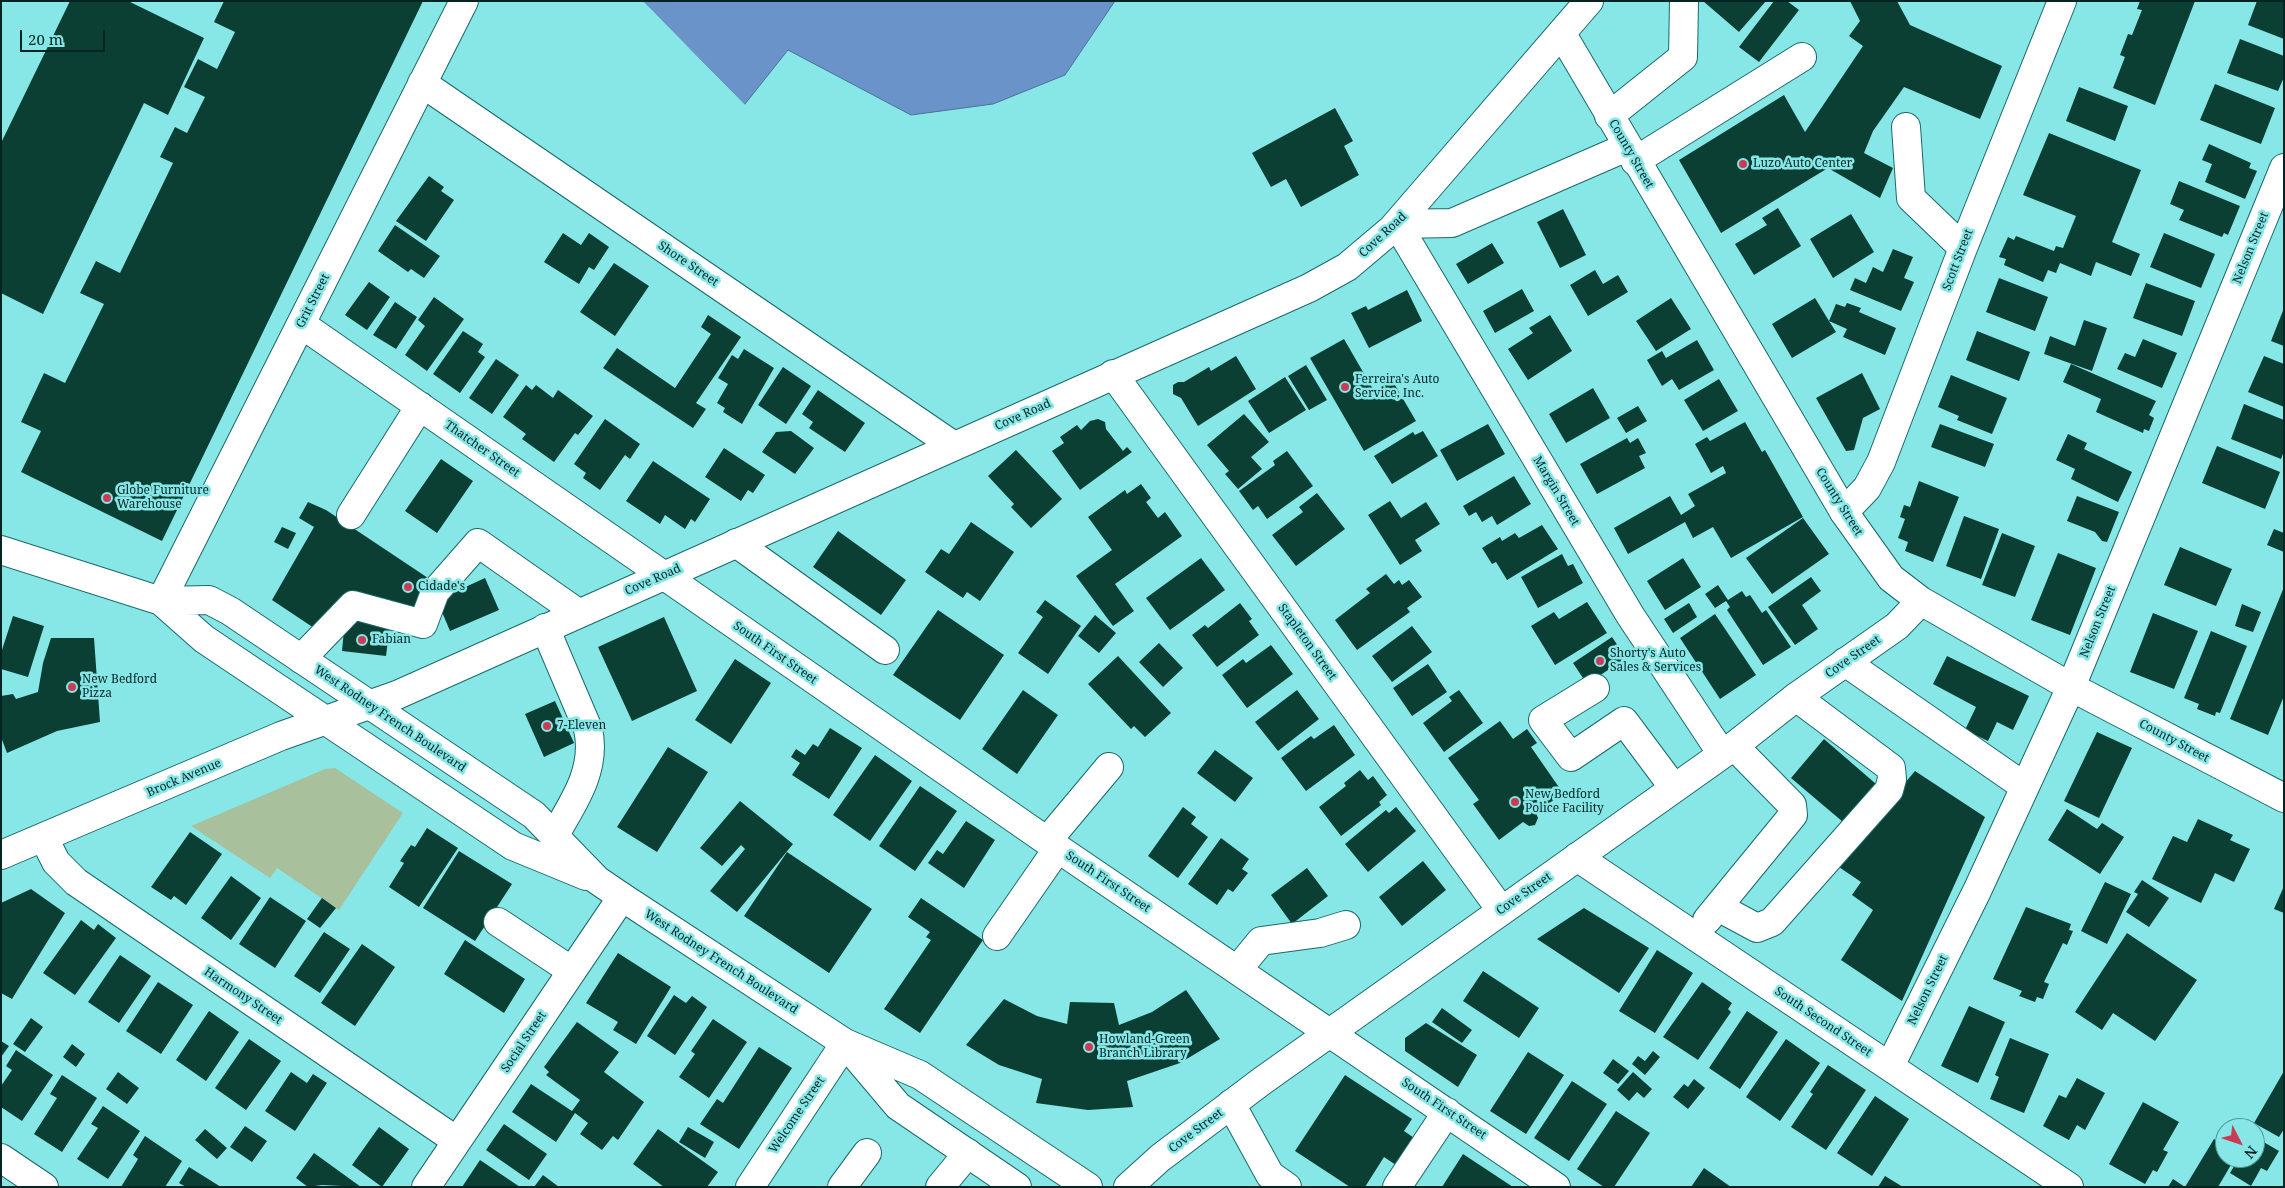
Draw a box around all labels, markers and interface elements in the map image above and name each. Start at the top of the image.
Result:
scale bar [22,20,108,52]
text: 20 m [28,29,63,49]
street label: County Street [1605,117,1657,191]
place label: Luzo Auto Center [1753,157,1852,171]
marker: Luzo Auto Center [1737,158,1749,170]
street label: Cove Road [1356,209,1410,261]
street label: Nelson Street [2230,210,2272,286]
street label: Scott Street [1940,227,1976,293]
street label: Shore Street [655,239,721,289]
street label: Grit Street [293,272,333,330]
place label: Ferreira's Auto Service, Inc. [1355,373,1439,401]
marker: Ferreira's Auto Service, Inc. [1339,381,1351,393]
street label: Cove Road [993,396,1053,434]
street label: Thatcher Street [442,418,522,480]
street label: Margin Street [1530,454,1582,528]
street label: County Street [1812,465,1866,539]
place label: Globe Furniture Warehouse [117,484,209,512]
marker: Globe Furniture Warehouse [101,492,113,504]
street label: Cove Road [623,561,683,599]
place label: Cidade's [418,580,465,594]
marker: Cidade's [402,581,414,593]
street label: Nelson Street [2077,584,2119,660]
street label: Stapleton Street [1275,601,1339,683]
street label: South First Street [730,619,820,687]
place label: Fabian [372,633,411,647]
street label: Cove Street [1823,633,1883,681]
marker: Fabian [356,634,368,646]
place label: Shorty's Auto Sales & Services [1610,647,1701,675]
marker: Shorty's Auto Sales & Services [1594,655,1606,667]
street label: West Rodney French Boulevard [311,663,469,775]
place label: New Bedford Pizza [82,673,157,701]
marker: New Bedford Pizza [66,681,78,693]
street label: County Street [2137,717,2211,765]
place label: 7-Eleven [557,719,606,733]
marker: 7-Eleven [541,720,553,732]
street label: Brock Avenue [145,756,223,800]
place label: New Bedford Police Facility [1525,788,1604,816]
marker: New Bedford Police Facility [1509,796,1521,808]
street label: South First Street [1063,848,1153,916]
street label: Cove Street [1494,870,1554,918]
street label: West Rodney French Boulevard [642,907,800,1017]
street label: Nelson Street [1905,953,1951,1027]
street label: Harmony Street [201,965,285,1027]
street label: South Second Street [1772,984,1874,1060]
street label: Social Street [498,1009,550,1075]
place label: Howland-Green Branch Library [1099,1033,1190,1061]
marker: Howland-Green Branch Library [1083,1041,1095,1053]
street label: Welcome Street [766,1074,828,1156]
street label: South First Street [1399,1075,1489,1143]
street label: Cove Street [1166,1106,1226,1156]
north arrow [2215,1118,2265,1168]
text: N [2240,1142,2262,1163]

